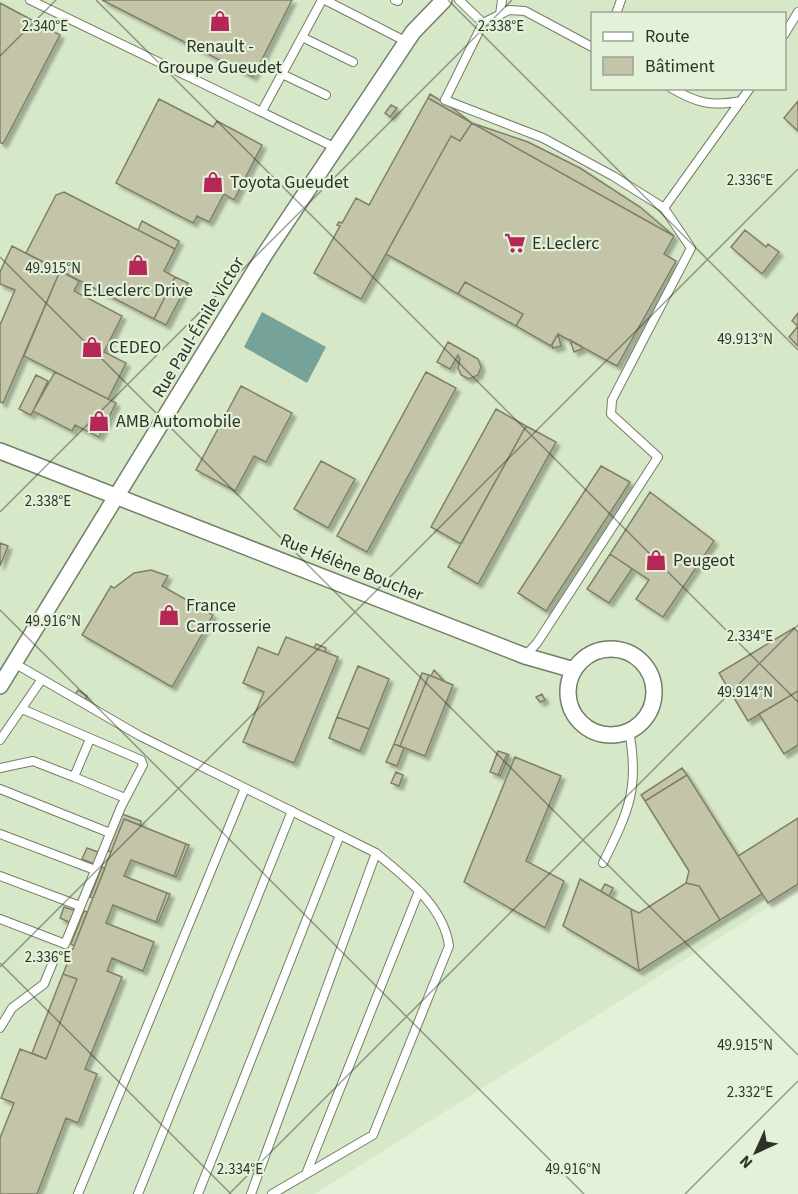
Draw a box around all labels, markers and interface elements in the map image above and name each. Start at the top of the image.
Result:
shop icon: Renault - Groupe Gueudet [208,9,232,33]
legend [591,12,786,90]
text: 2.340°E [22,16,68,37]
text: 2.338°E [478,16,524,37]
text: Route [645,24,689,49]
place label: Renault - Groupe Gueudet [158,34,282,80]
text: Bâtiment [645,54,715,79]
shop icon: Toyota Gueudet [201,170,225,194]
place label: Toyota Gueudet [230,170,349,195]
text: 2.336°E [727,170,773,191]
supermarket icon: E.Leclerc [503,231,527,255]
place label: E.Leclerc [532,231,599,256]
street label: Rue Paul-Émile Victor [146,251,251,403]
shop icon: E.Leclerc Drive [126,253,150,277]
text: 49.915°N [25,258,81,279]
place label: E.Leclerc Drive [83,278,193,303]
text: 49.913°N [717,329,773,350]
shop icon: CEDEO [80,335,104,359]
place label: CEDEO [109,335,161,360]
shop icon: AMB Automobile [87,409,111,433]
place label: AMB Automobile [116,409,241,434]
text: 2.338°E [25,491,71,512]
street label: Rue Hélène Boucher [276,527,428,608]
shop icon: Peugeot [644,548,668,572]
place label: Peugeot [673,548,735,573]
place label: France Carrosserie [186,593,271,639]
shop icon: France Carrosserie [157,603,181,627]
text: 49.916°N [25,611,81,632]
text: 2.334°E [727,626,773,647]
text: 49.914°N [717,682,773,703]
text: 2.336°E [25,947,71,968]
text: 49.915°N [717,1035,773,1056]
text: 2.332°E [727,1082,773,1103]
north arrow [726,1122,786,1182]
text: N [735,1150,758,1173]
text: 2.334°E [217,1159,263,1180]
text: 49.916°N [545,1159,601,1180]

